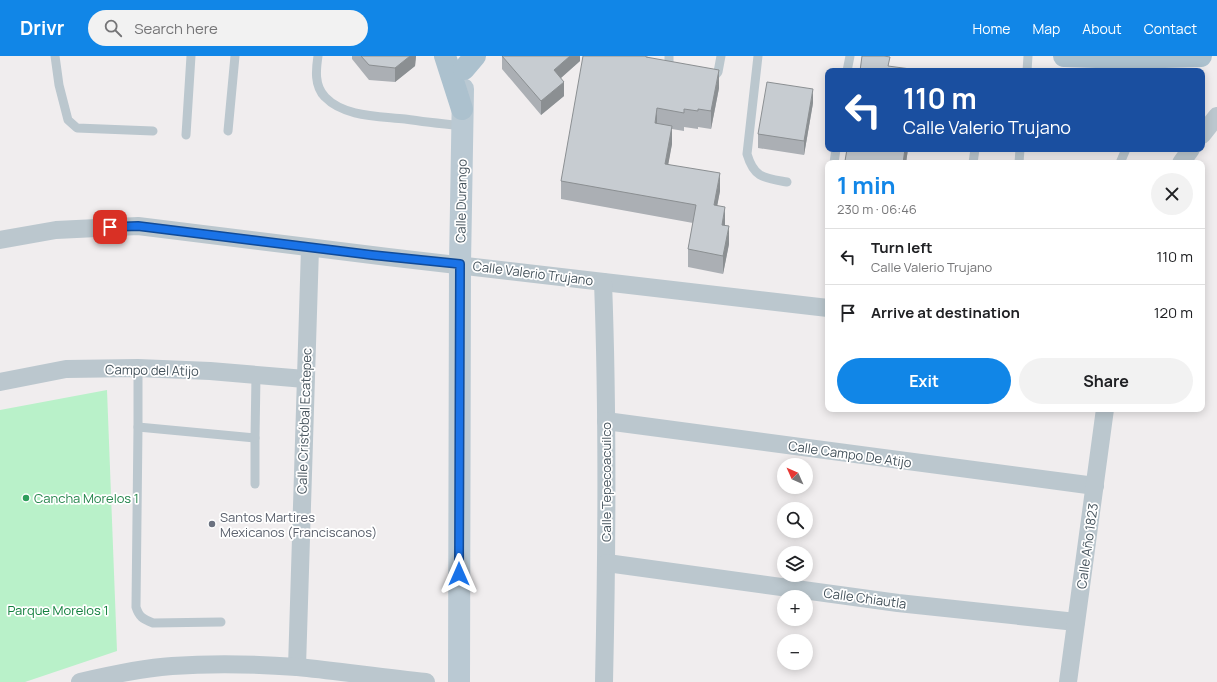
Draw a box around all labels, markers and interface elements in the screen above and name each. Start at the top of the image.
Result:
search box [88,10,368,46]
text: Drivr [20,15,64,41]
icon: search [102,17,124,39]
text: Search here [134,18,218,39]
text: Home [973,19,1010,38]
text: Map [1032,19,1060,38]
text: About [1082,19,1122,38]
text: Contact [1144,19,1197,38]
text: 110 m [903,79,977,117]
icon: left [837,84,889,136]
text: Calle Valerio Trujano [903,115,1071,139]
street label: Calle Durango [451,159,471,243]
text: 1 min [837,168,896,201]
button: close [1151,173,1193,215]
text: 230 m · 06:46 [837,200,917,218]
pin [93,210,127,244]
icon: arrive [99,216,121,238]
text: Turn left [871,237,933,258]
icon: left [837,246,859,268]
text: 110 m [1156,246,1193,267]
street label: Calle Valerio Trujano [472,257,595,289]
text: Calle Valerio Trujano [871,258,992,276]
icon: arrive [837,302,859,324]
text: Arrive at destination [871,302,1020,323]
text: 120 m [1154,302,1193,323]
street label: Calle Cristóbal Ecatepec [292,347,316,495]
button: Exit [837,358,1011,404]
button: Share [1019,358,1193,404]
street label: Campo del Atijo [105,360,199,380]
street label: Calle Tepecoacuilco [597,422,615,542]
street label: Calle Campo De Atijo [787,436,913,472]
north arrow [777,458,813,494]
map controls [777,458,813,670]
place label: Cancha Morelos 1 [34,489,139,507]
marker: Cancha Morelos 1 [21,493,31,503]
button: search [777,502,813,538]
street label: Calle Año 1823 [1072,502,1102,590]
place label: Santos Martires Mexicanos (Franciscanos) [220,508,377,541]
marker: Santos Martires Mexicanos (Franciscanos) [207,519,217,529]
button: layers [777,546,813,582]
position arrow [438,553,480,595]
street label: Calle Chiautla [823,583,907,613]
button: + [777,590,813,626]
park label: Parque Morelos 1 [7,601,109,619]
button: − [777,634,813,670]

